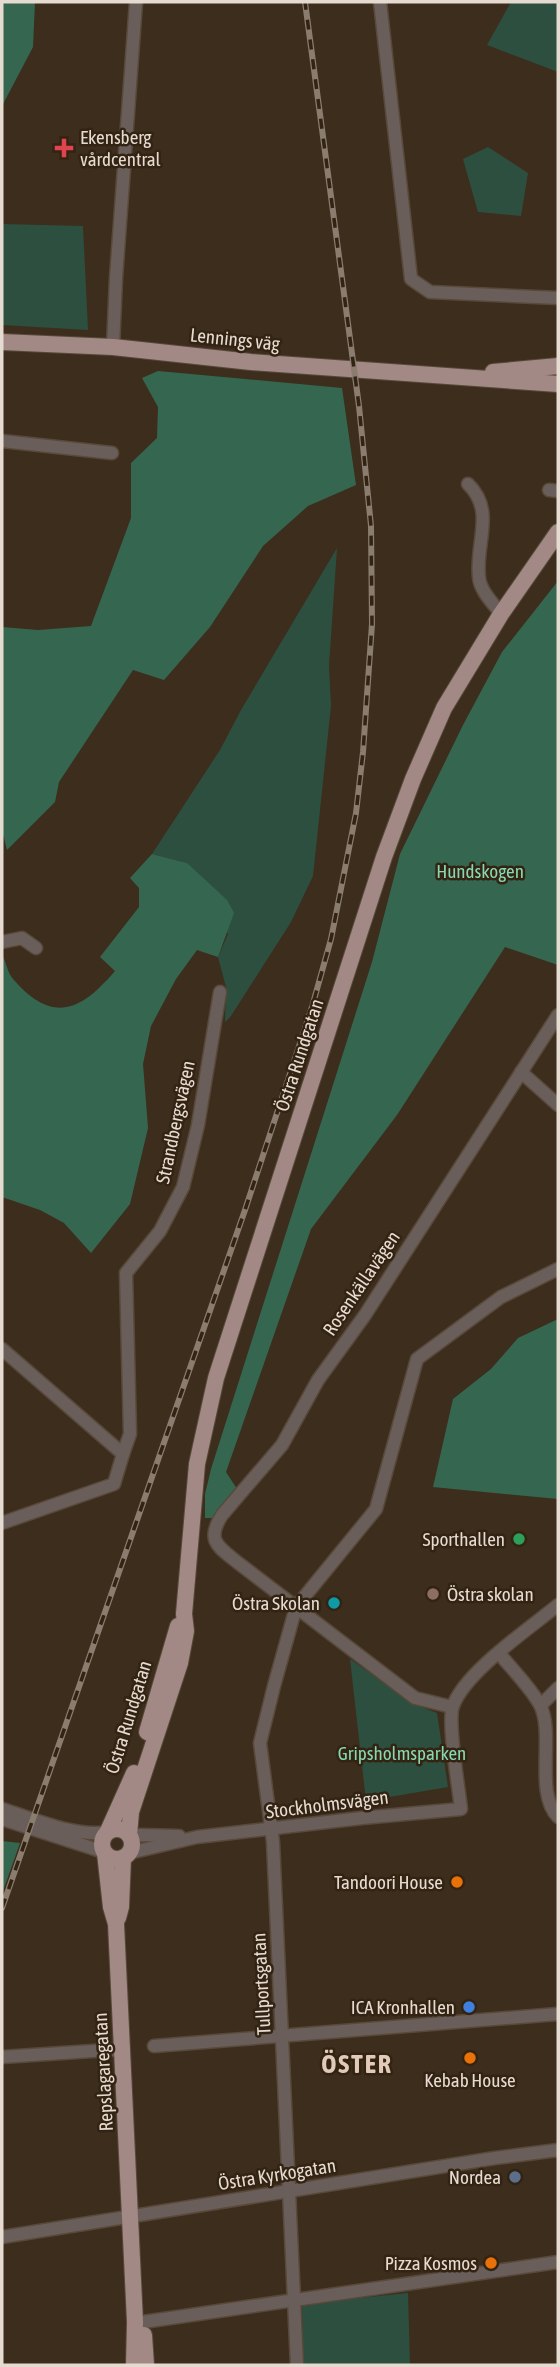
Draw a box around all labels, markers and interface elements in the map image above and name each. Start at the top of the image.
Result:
place label: Ekensberg vårdcentral [80,126,161,170]
marker: Ekensberg vårdcentral [54,138,74,158]
street label: Lennings väg [189,323,282,355]
park label: Hundskogen [436,860,524,882]
street label: Östra Rundgatan [270,996,328,1114]
street label: Strandbergsvägen [151,1058,199,1186]
street label: Rosenkällavägen [318,1227,404,1339]
place label: Sporthallen [422,1528,505,1550]
marker: Sporthallen [511,1531,527,1547]
place label: Östra skolan [447,1583,534,1605]
marker: Östra skolan [425,1586,441,1602]
place label: Östra Skolan [232,1592,320,1614]
marker: Östra Skolan [326,1595,342,1611]
street label: Östra Rundgatan [100,1658,156,1776]
park label: Gripsholmsparken [338,1742,466,1764]
street label: Stockholmsvägen [264,1786,390,1822]
place label: Tandoori House [334,1871,443,1893]
marker: Tandoori House [449,1874,465,1890]
street label: Tullportsgatan [247,1932,275,2036]
place label: ICA Kronhallen [351,1996,455,2018]
marker: ICA Kronhallen [461,1999,477,2015]
street label: Repslagaregatan [89,2012,117,2132]
district label: ÖSTER [321,2049,393,2079]
marker: Kebab House [462,2050,478,2066]
place label: Kebab House [424,2069,516,2091]
street label: Östra Kyrkogatan [216,2154,338,2194]
place label: Nordea [449,2166,501,2188]
marker: Nordea [507,2169,523,2185]
place label: Pizza Kosmos [385,2252,477,2274]
marker: Pizza Kosmos [483,2255,499,2271]

